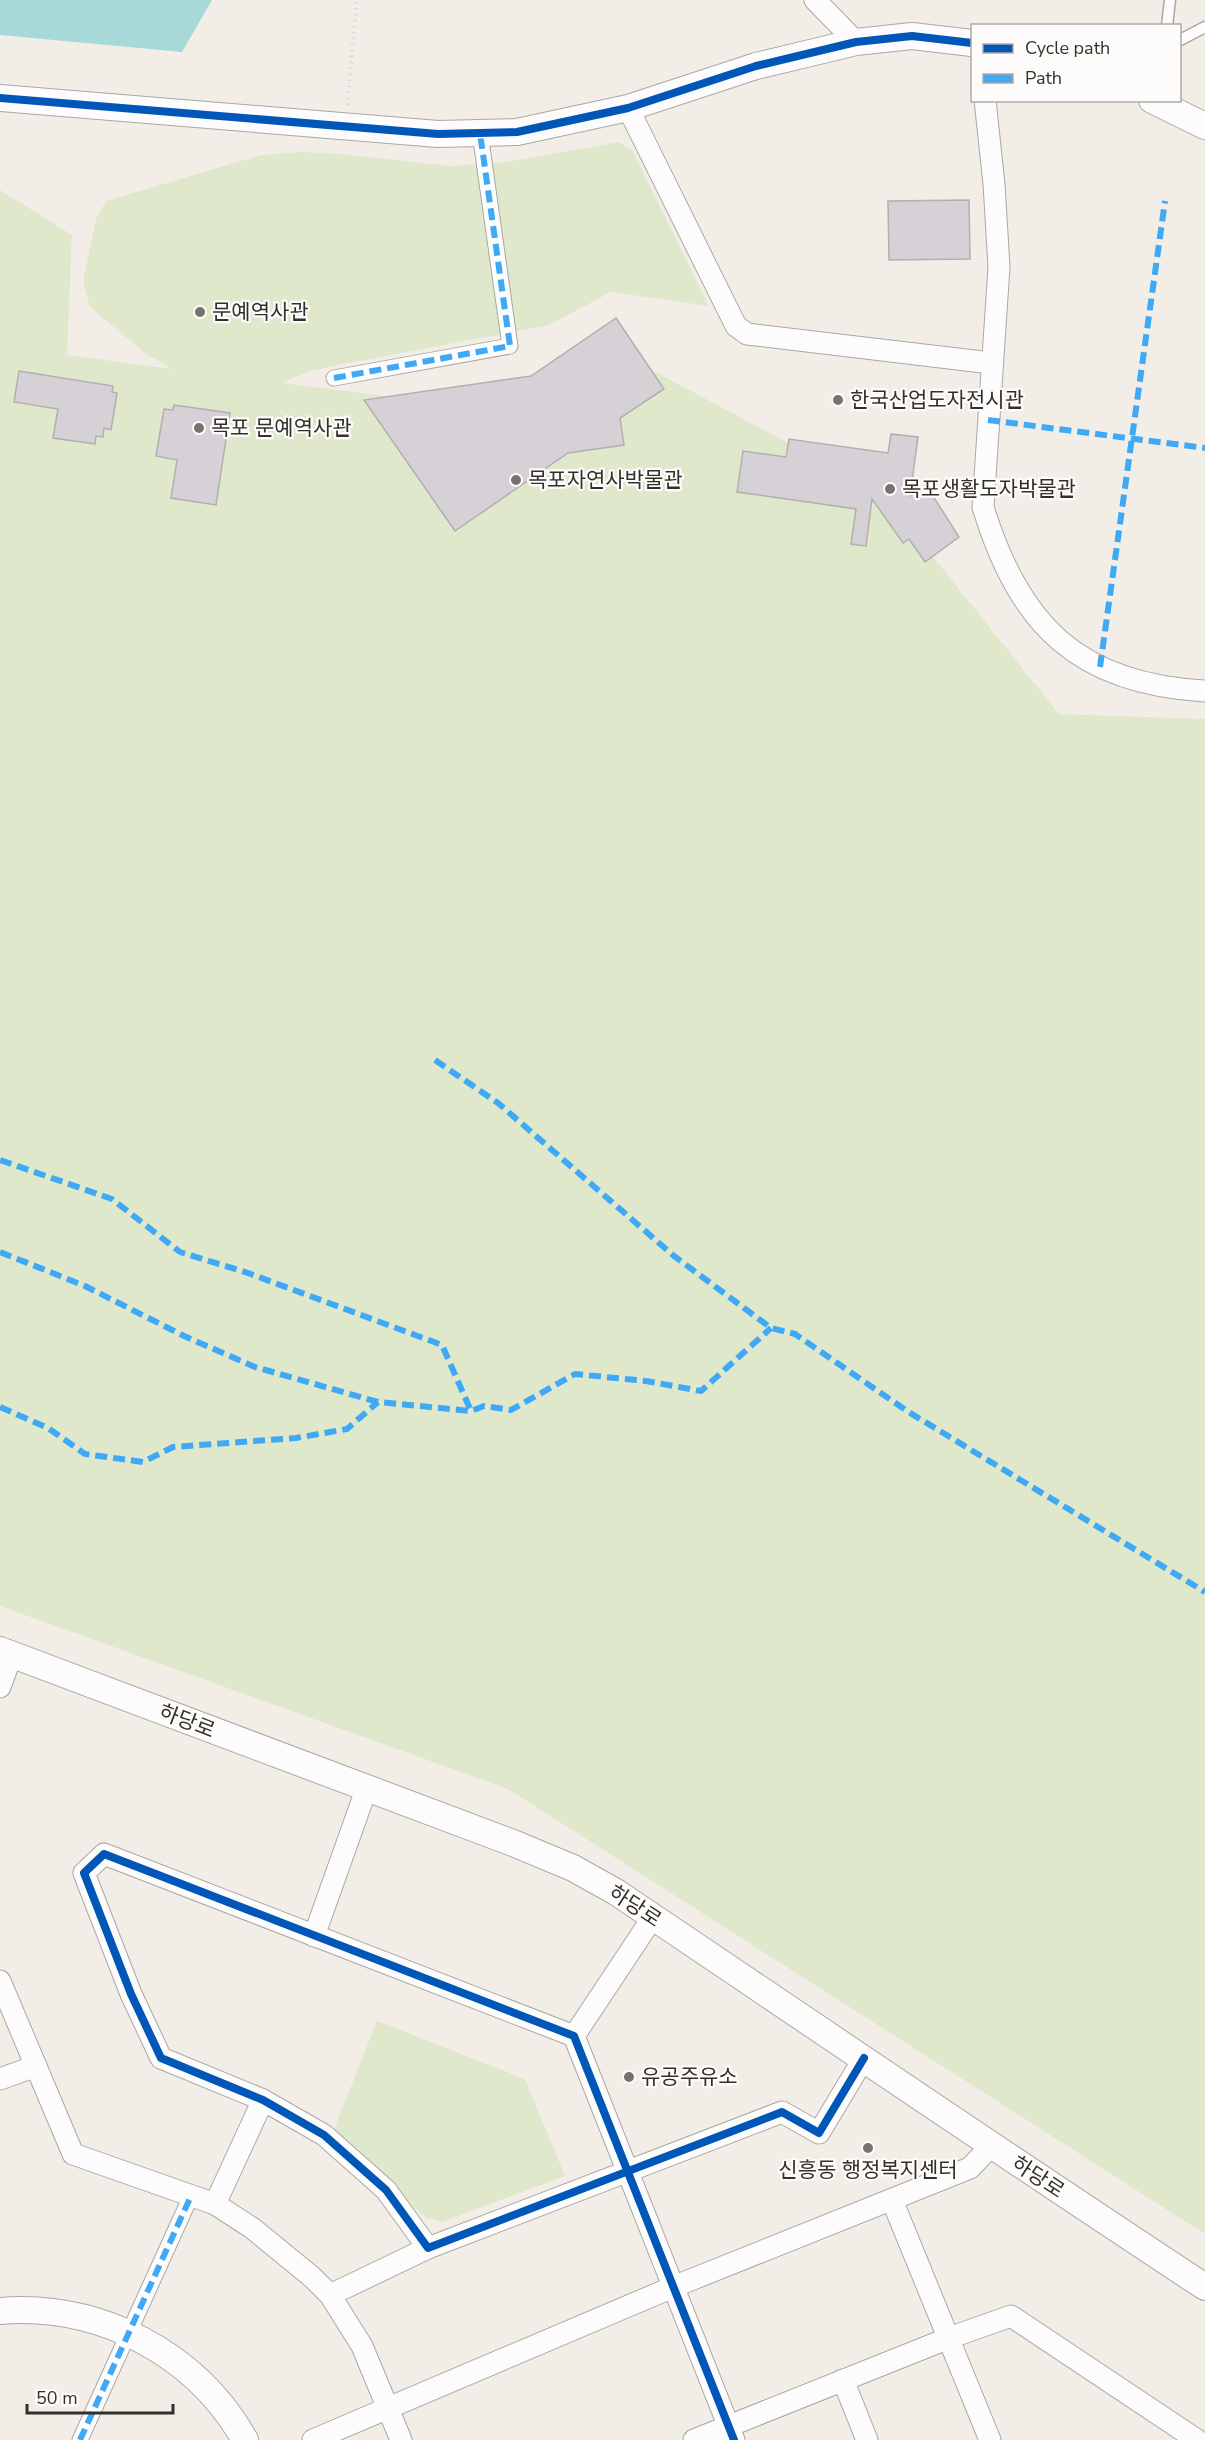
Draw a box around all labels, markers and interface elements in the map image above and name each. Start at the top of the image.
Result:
legend [971,24,1181,102]
text: Cycle path [1025,36,1110,60]
text: Path [1025,66,1062,90]
place label: 문예역사관 [212,298,309,326]
marker: 문예역사관 [193,305,207,319]
place label: 한국산업도자전시관 [850,386,1024,414]
marker: 한국산업도자전시관 [831,393,845,407]
place label: 목포 문예역사관 [211,414,352,442]
marker: 목포 문예역사관 [192,421,206,435]
place label: 목포자연사박물관 [528,466,683,494]
marker: 목포자연사박물관 [509,473,523,487]
place label: 목포생활도자박물관 [902,475,1076,503]
marker: 목포생활도자박물관 [883,482,897,496]
street label: 하당로 [155,1698,219,1744]
street label: 하당로 [603,1878,667,1934]
place label: 유공주유소 [641,2063,738,2091]
marker: 유공주유소 [622,2070,636,2084]
marker: 신흥동 행정복지센터 [861,2141,875,2155]
street label: 하당로 [1006,2149,1070,2205]
place label: 신흥동 행정복지센터 [778,2156,958,2184]
scale bar [27,2377,172,2415]
text: 50 m [36,2386,78,2410]

